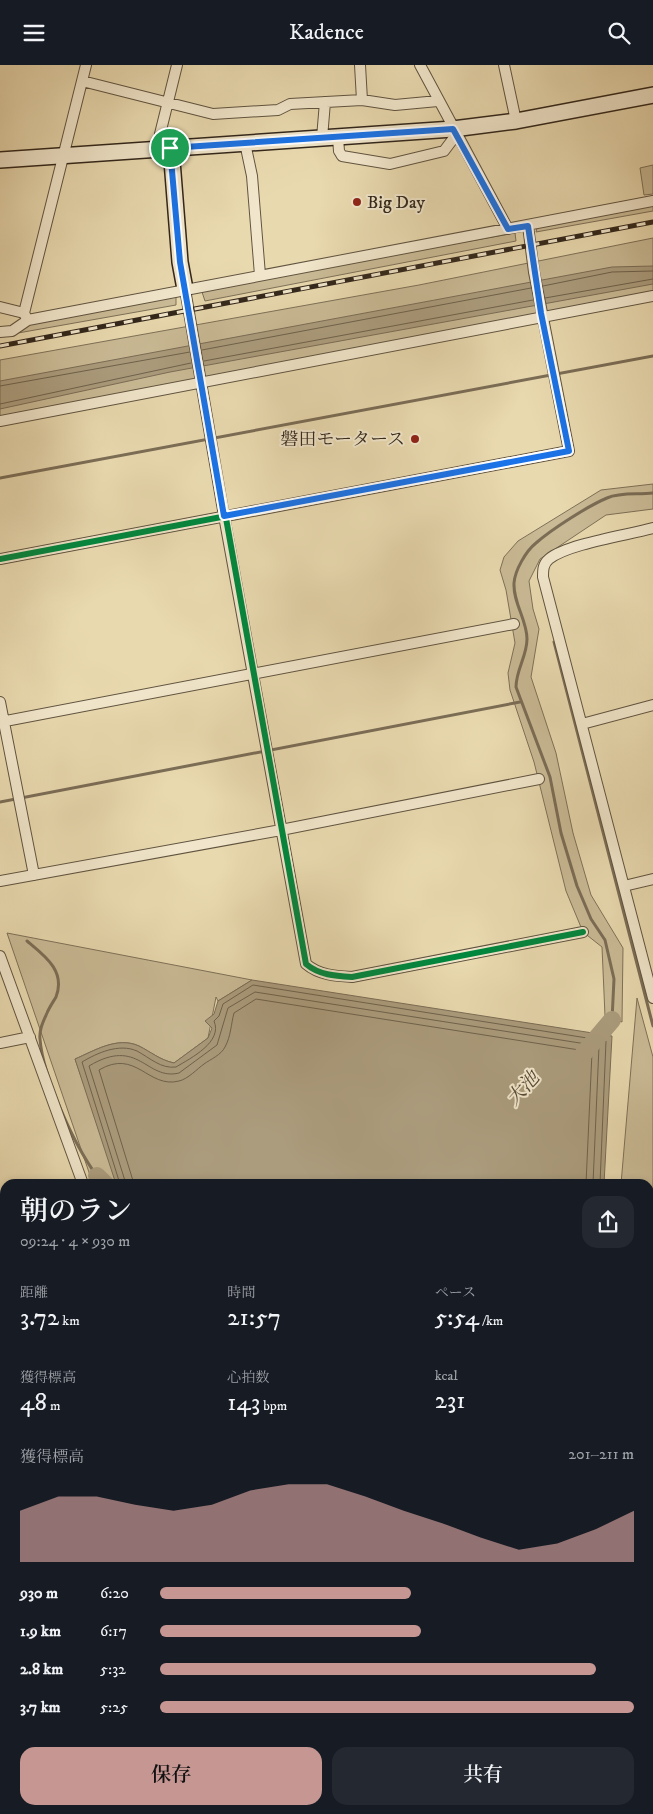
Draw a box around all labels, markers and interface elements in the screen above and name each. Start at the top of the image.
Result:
icon: menu [20,19,48,47]
text: Kadence [289,19,364,46]
icon: search [605,19,633,47]
pin [149,127,191,169]
icon: arrive [156,134,184,162]
place label: Big Day [367,192,426,214]
marker: Big Day [351,196,363,208]
place label: 磐田モータース [281,429,405,451]
marker: 磐田モータース [409,433,421,445]
water label: 大池 [502,1066,546,1111]
text: 朝のラン [20,1194,132,1229]
button: share [582,1196,634,1248]
text: 09:24 · 4 × 930 m [20,1231,130,1251]
text: 距離 [20,1284,48,1302]
text: 時間 [227,1284,255,1302]
text: ペース [435,1284,476,1302]
text: 3.72 [20,1302,59,1333]
text: 21:57 [227,1302,281,1333]
text: 5:54 [435,1302,479,1333]
text: km [59,1312,80,1330]
text: /km [479,1312,503,1330]
text: kcal [435,1367,458,1385]
text: 獲得標高 [20,1369,76,1387]
text: 心拍数 [227,1369,269,1387]
text: 231 [435,1385,465,1416]
text: 48 [20,1387,47,1418]
text: 143 [227,1387,260,1418]
text: m [47,1397,60,1415]
text: bpm [260,1397,287,1415]
text: 201–211 m [568,1444,634,1464]
text: 獲得標高 [20,1447,84,1467]
text: 930 m [20,1583,58,1603]
text: 6:20 [100,1583,129,1603]
text: 1.9 km [20,1621,61,1641]
text: 6:17 [100,1621,127,1641]
text: 2.8 km [20,1659,63,1679]
text: 5:32 [100,1659,126,1679]
text: 3.7 km [20,1697,61,1717]
text: 5:25 [100,1697,128,1717]
button: 保存 [20,1747,322,1805]
button: 共有 [332,1747,634,1805]

